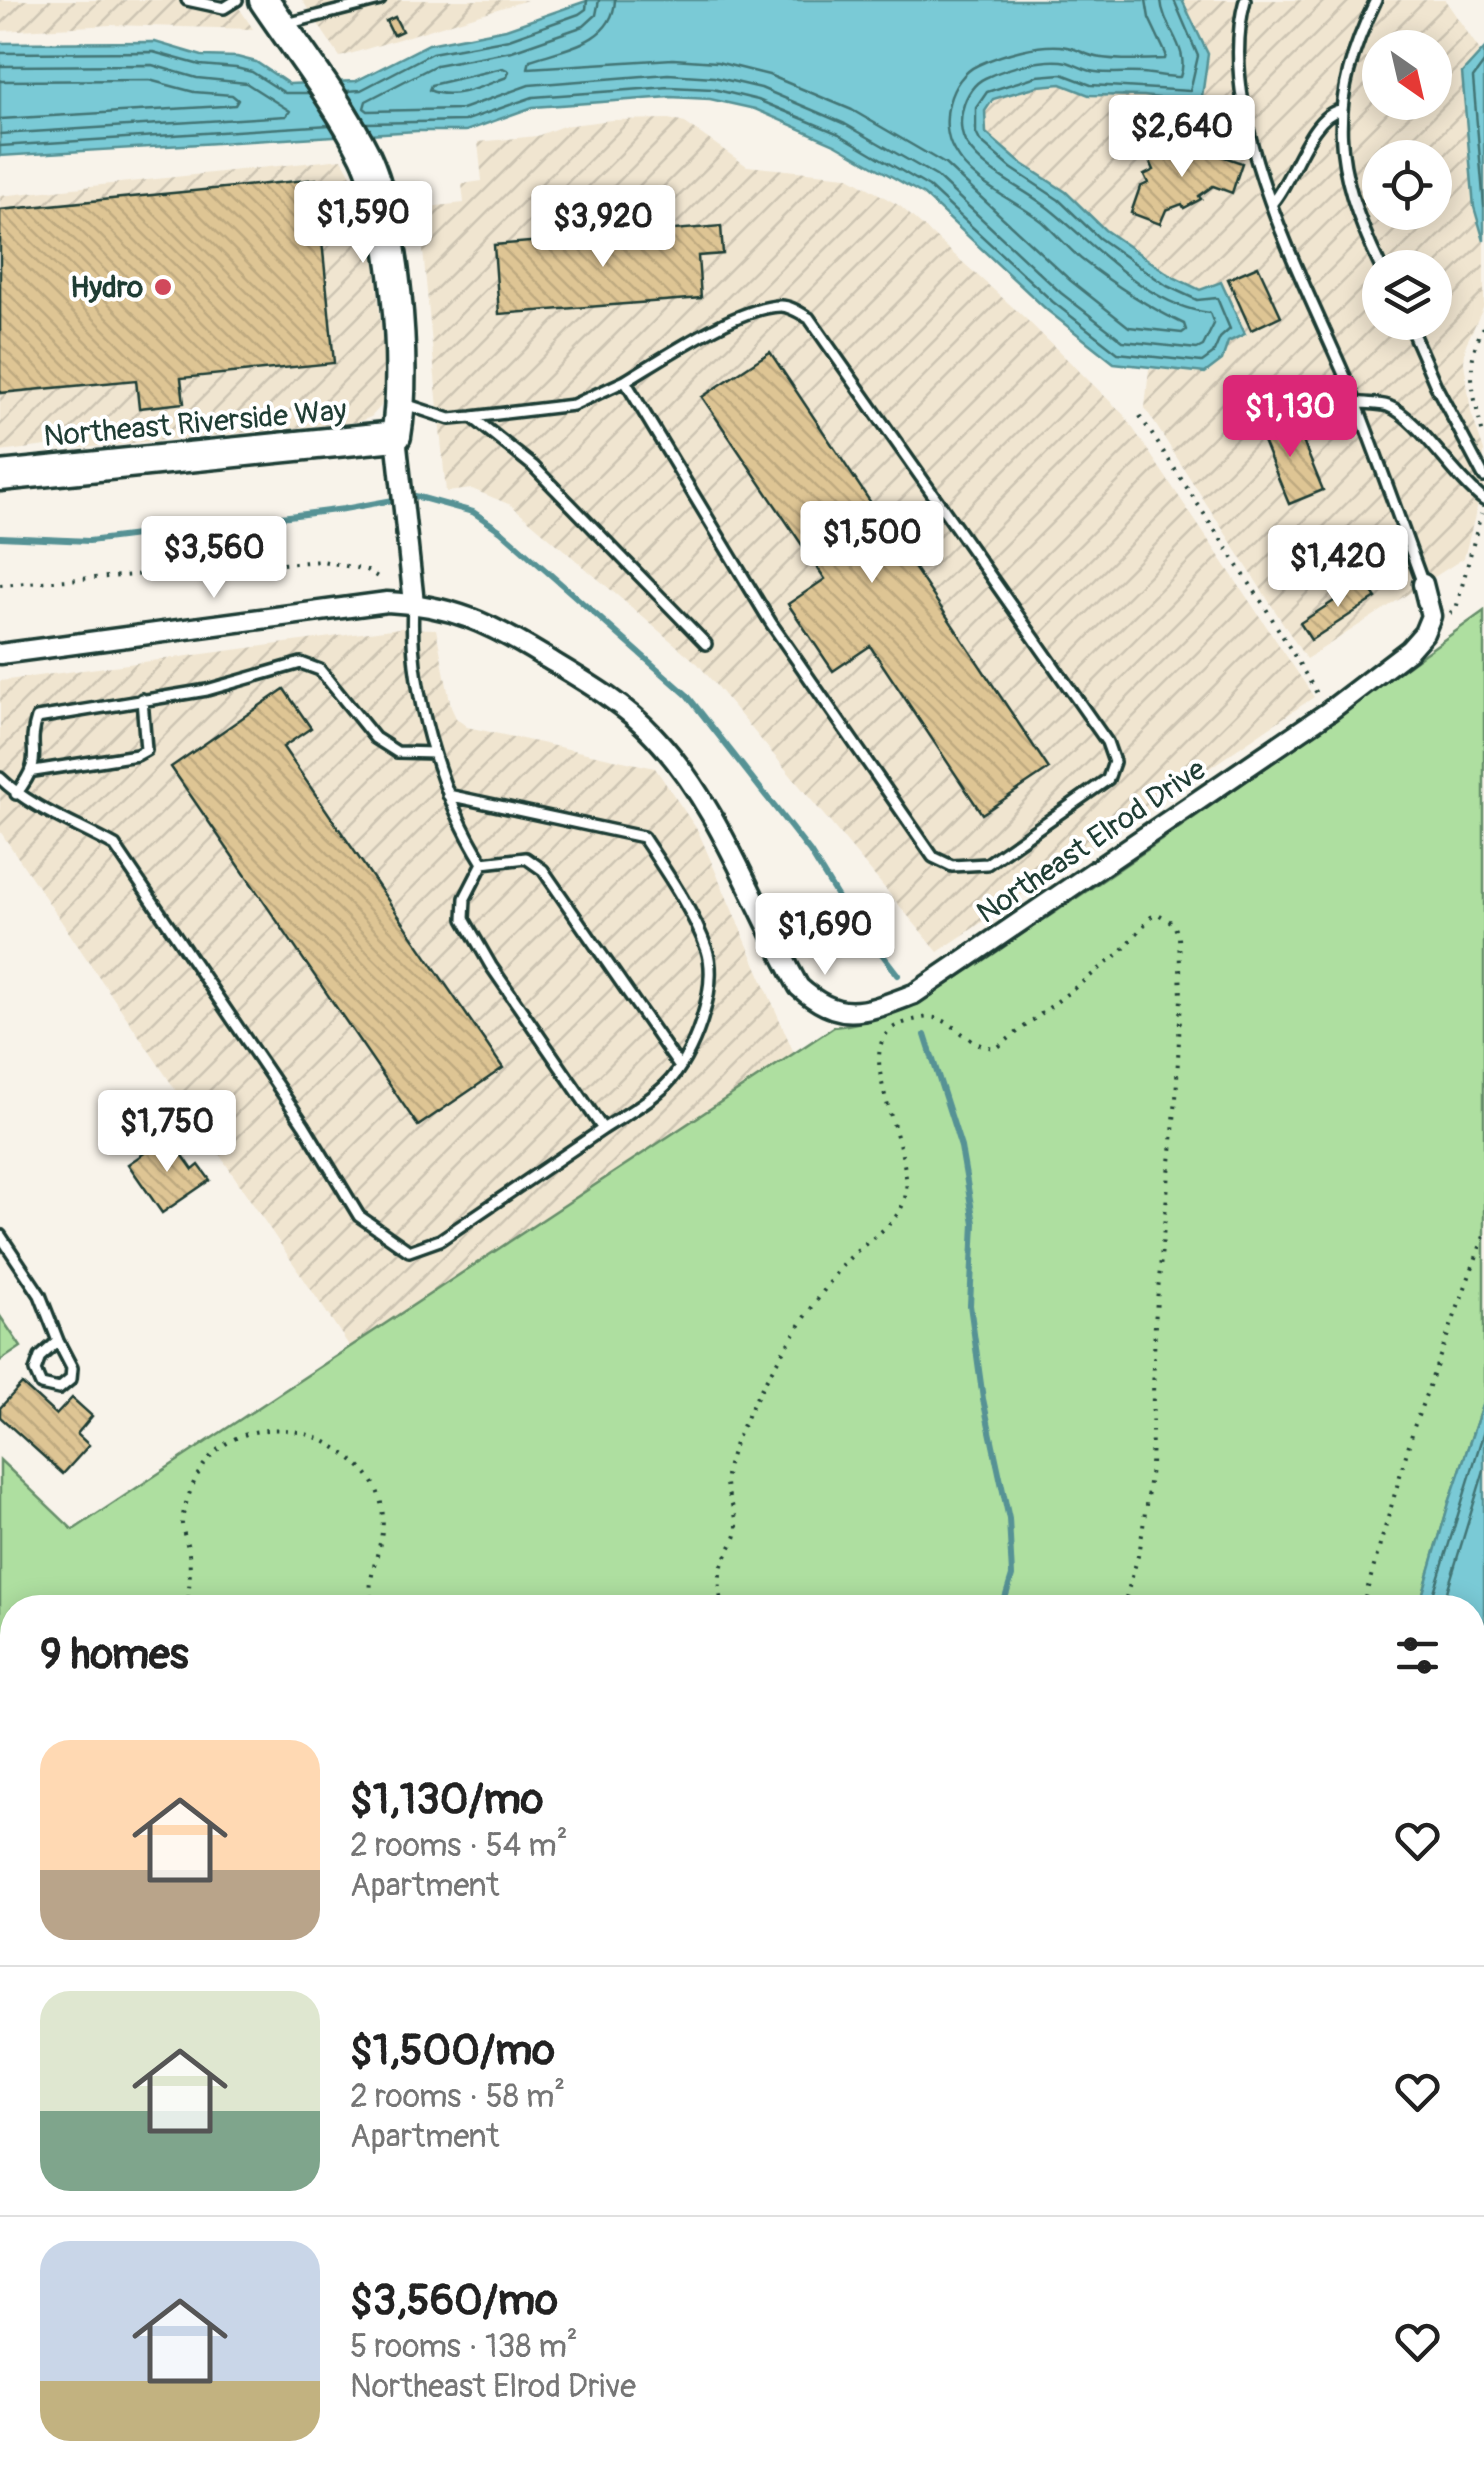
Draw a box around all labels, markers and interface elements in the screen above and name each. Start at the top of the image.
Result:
north arrow [1362,30,1452,120]
map controls [1362,30,1452,340]
pin: $2,640 [1101,95,1263,180]
text: $2,640 [1131,107,1233,147]
button: locate [1362,140,1452,230]
pin: $1,590 [282,181,444,266]
pin: $3,920 [522,185,684,270]
text: $1,590 [316,193,410,233]
text: $3,920 [553,197,653,237]
button: layers [1362,250,1452,340]
place label: Hydro [70,269,143,306]
marker: Hydro [152,276,174,298]
pin: $1,130 [1209,375,1371,460]
text: $1,130 [1245,387,1335,427]
street label: Northeast Riverside Way [42,392,348,455]
pin: $1,500 [791,501,953,586]
text: $1,500 [822,513,922,553]
pin: $3,560 [133,516,295,601]
pin: $1,420 [1257,525,1419,610]
text: $3,560 [163,528,265,568]
text: $1,420 [1290,537,1386,577]
street label: Northeast Elrod Drive [970,751,1213,932]
pin: $1,690 [744,893,906,978]
text: $1,690 [778,905,872,945]
pin: $1,750 [86,1090,248,1175]
text: $1,750 [120,1102,214,1142]
icon: filters [1390,1628,1445,1683]
text: 9 homes [40,1629,189,1681]
text: $1,130/mo [350,1774,543,1826]
icon: home [120,1780,240,1900]
icon: heart [1390,1813,1445,1868]
text: 2 rooms · 54 m² [350,1826,568,1866]
text: Apartment [350,1866,499,1906]
text: $1,500/mo [350,2025,555,2077]
icon: home [120,2031,240,2151]
icon: heart [1390,2064,1445,2119]
text: 2 rooms · 58 m² [350,2077,565,2117]
text: Apartment [350,2117,499,2157]
text: $3,560/mo [350,2275,558,2327]
icon: home [120,2281,240,2401]
icon: heart [1390,2314,1445,2369]
text: 5 rooms · 138 m² [350,2327,578,2367]
text: Northeast Elrod Drive [350,2367,636,2407]

